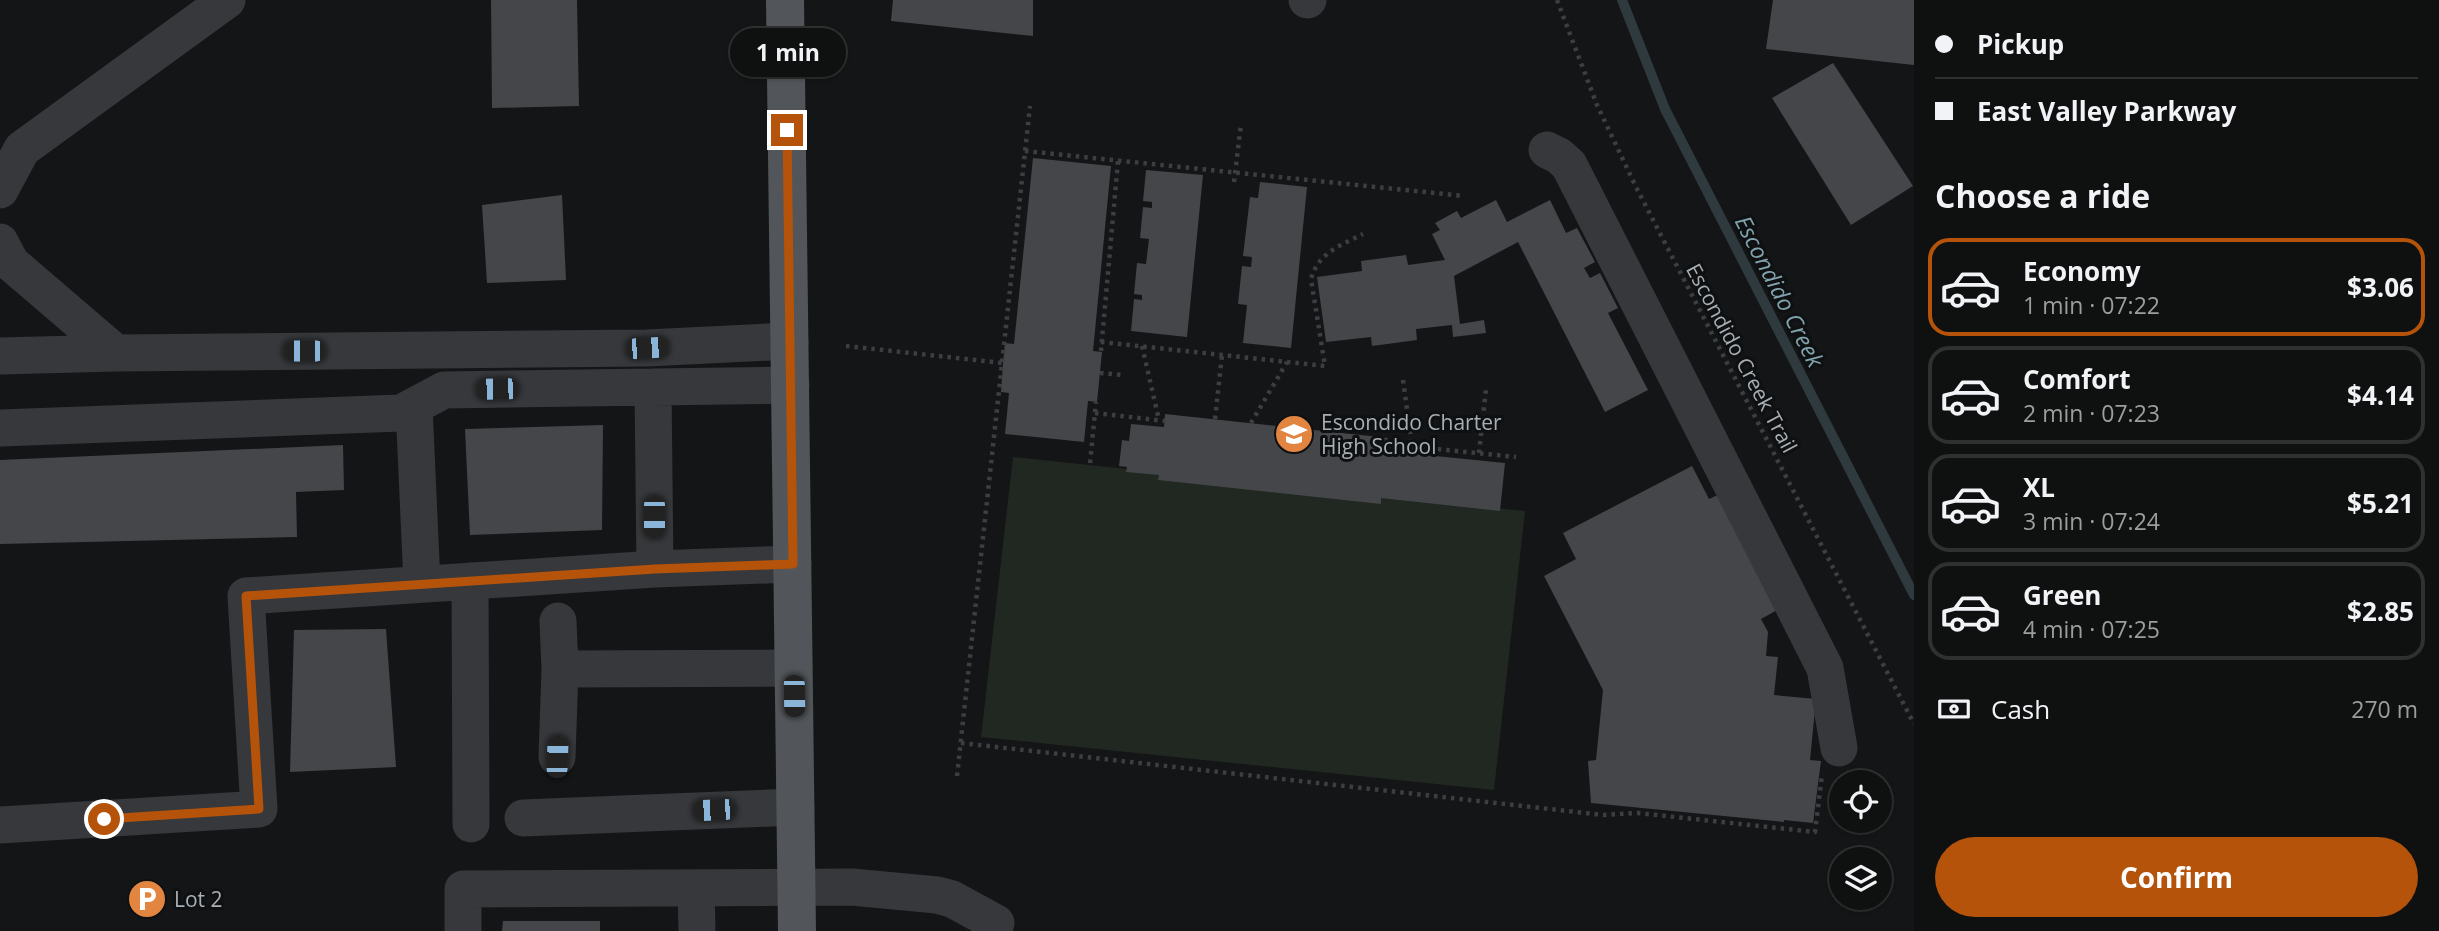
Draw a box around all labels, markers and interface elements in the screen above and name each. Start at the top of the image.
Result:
text: Pickup [1977,26,2064,62]
callout: 1 min [729,29,845,78]
text: 1 min [756,36,820,68]
text: East Valley Parkway [1977,93,2236,129]
route end [771,114,803,146]
text: Choose a ride [1935,174,2150,217]
water label: Escondido Creek [1728,210,1832,373]
text: Economy [2023,253,2141,289]
icon: car [1939,256,2002,319]
street label: Escondido Creek Trail [1680,258,1804,458]
text: $3.06 [2347,269,2414,305]
text: 1 min · 07:22 [2023,289,2160,321]
car [626,336,669,360]
car [284,341,326,362]
text: Comfort [2023,361,2130,397]
icon: car [1939,364,2002,427]
text: $4.14 [2347,377,2414,413]
car [476,378,519,400]
text: 2 min · 07:23 [2023,397,2160,429]
place label: Escondido Charter High School [1321,408,1502,460]
school or university icon: Escondido Charter High School [1273,413,1315,455]
text: XL [2023,469,2055,505]
icon: car [1939,472,2002,535]
text: $5.21 [2347,485,2414,521]
car [644,496,665,538]
text: 3 min · 07:24 [2023,505,2160,537]
text: Green [2023,577,2101,613]
icon: car [1939,580,2002,643]
text: $2.85 [2347,593,2414,629]
text: 4 min · 07:25 [2023,613,2160,645]
car [784,675,805,717]
icon: cash [1935,690,1973,728]
text: Cash [1991,691,2050,727]
text: 270 m [2351,693,2418,725]
car [546,736,569,778]
map controls [1829,770,1892,910]
button: locate [1829,770,1892,833]
car [693,799,736,821]
route start [88,803,120,835]
button: Confirm [1935,837,2418,917]
button: layers [1829,847,1892,910]
parking icon: Lot 2 [126,878,168,920]
place label: Lot 2 [174,885,223,913]

